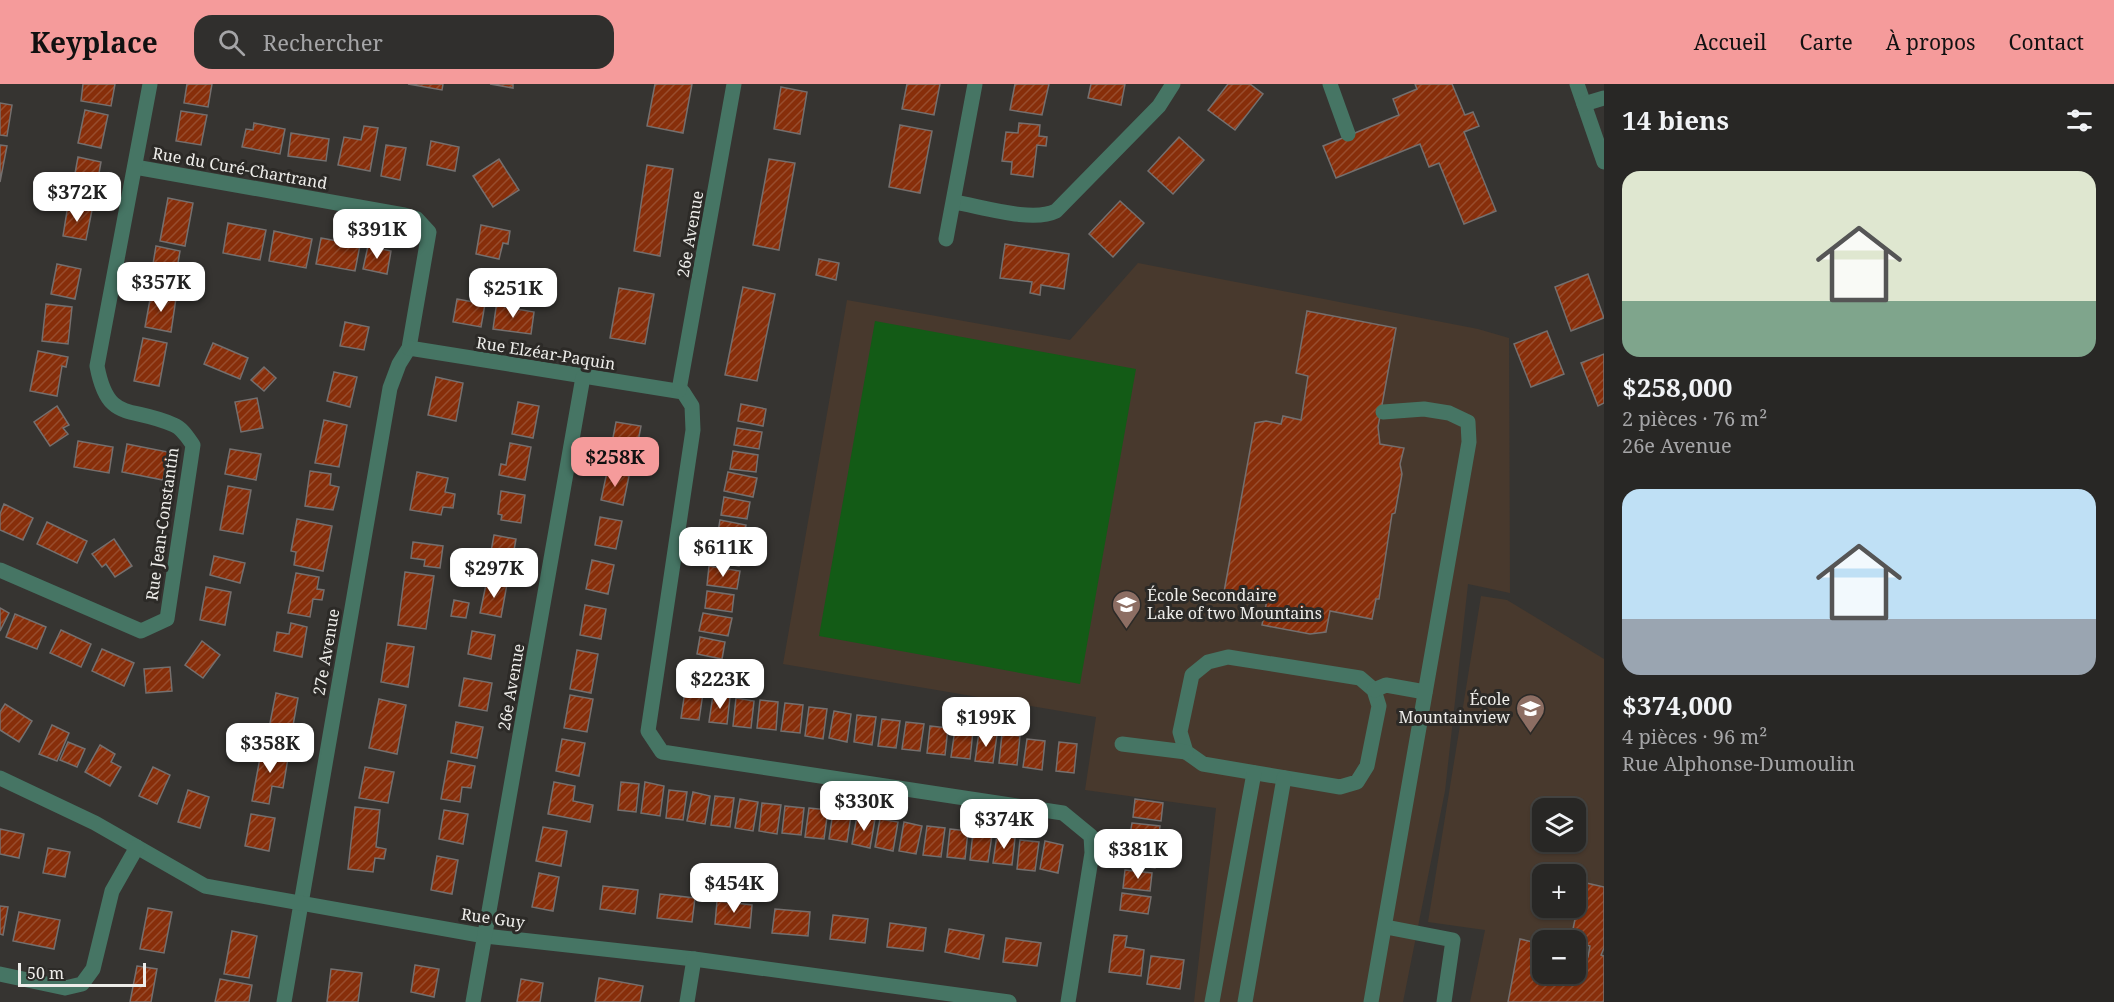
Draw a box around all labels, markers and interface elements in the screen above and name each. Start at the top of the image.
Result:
search box [194,15,614,69]
text: Keyplace [30,23,158,61]
icon: search [215,26,248,59]
text: Rechercher [263,27,383,57]
text: Accueil [1694,28,1767,56]
text: Carte [1800,28,1853,56]
text: À propos [1886,28,1976,56]
text: Contact [2009,28,2084,56]
text: 14 biens [1622,102,1729,138]
icon: filters [2063,104,2096,137]
street label: Rue du Curé-Chartrand [151,142,329,194]
pin: $372K [35,172,119,223]
text: $372K [47,178,107,205]
street label: 26e Avenue [672,189,708,279]
pin: $391K [335,209,419,260]
icon: home [1805,210,1913,318]
text: $391K [347,215,407,242]
pin: $357K [119,262,203,313]
text: $357K [131,268,191,295]
pin: $251K [471,268,555,319]
text: $251K [483,274,543,301]
street label: Rue Elzéar-Paquin [475,331,617,375]
text: $258,000 [1622,369,1732,405]
text: 2 pièces · 76 m² [1622,405,1767,432]
text: 26e Avenue [1622,432,1732,459]
pin: $258K [573,437,657,488]
text: $258K [585,443,645,470]
street label: Rue Jean-Constantin [140,446,184,602]
pin: $611K [681,527,765,578]
icon: home [1805,528,1913,636]
text: $611K [693,533,753,560]
pin: $297K [452,548,536,599]
text: $297K [464,554,524,581]
place label: École Secondaire Lake of two Mountains [1147,584,1322,624]
school or university icon: École Secondaire Lake of two Mountains [1110,588,1142,630]
street label: 27e Avenue [308,607,344,697]
street label: 26e Avenue [493,642,529,732]
pin: $223K [678,659,762,710]
text: $223K [690,665,750,692]
text: $374,000 [1622,687,1732,723]
place label: École Mountainview [1398,688,1510,728]
school or university icon: École Mountainview [1515,692,1547,734]
pin: $199K [944,697,1028,748]
text: $199K [956,703,1016,730]
pin: $358K [228,723,312,774]
text: 4 pièces · 96 m² [1622,723,1767,750]
text: $358K [240,729,300,756]
text: Rue Alphonse-Dumoulin [1622,750,1855,777]
pin: $330K [822,781,906,832]
text: $330K [834,787,894,814]
map controls [1532,798,1586,984]
button: layers [1532,798,1586,852]
pin: $374K [962,799,1046,850]
text: $374K [974,805,1034,832]
pin: $381K [1096,829,1180,880]
text: $381K [1108,835,1168,862]
pin: $454K [692,863,776,914]
button: + [1532,864,1586,918]
text: $454K [704,869,764,896]
street label: Rue Guy [460,903,527,933]
button: − [1532,930,1586,984]
scale bar [18,960,146,988]
text: 50 m [27,962,64,984]

